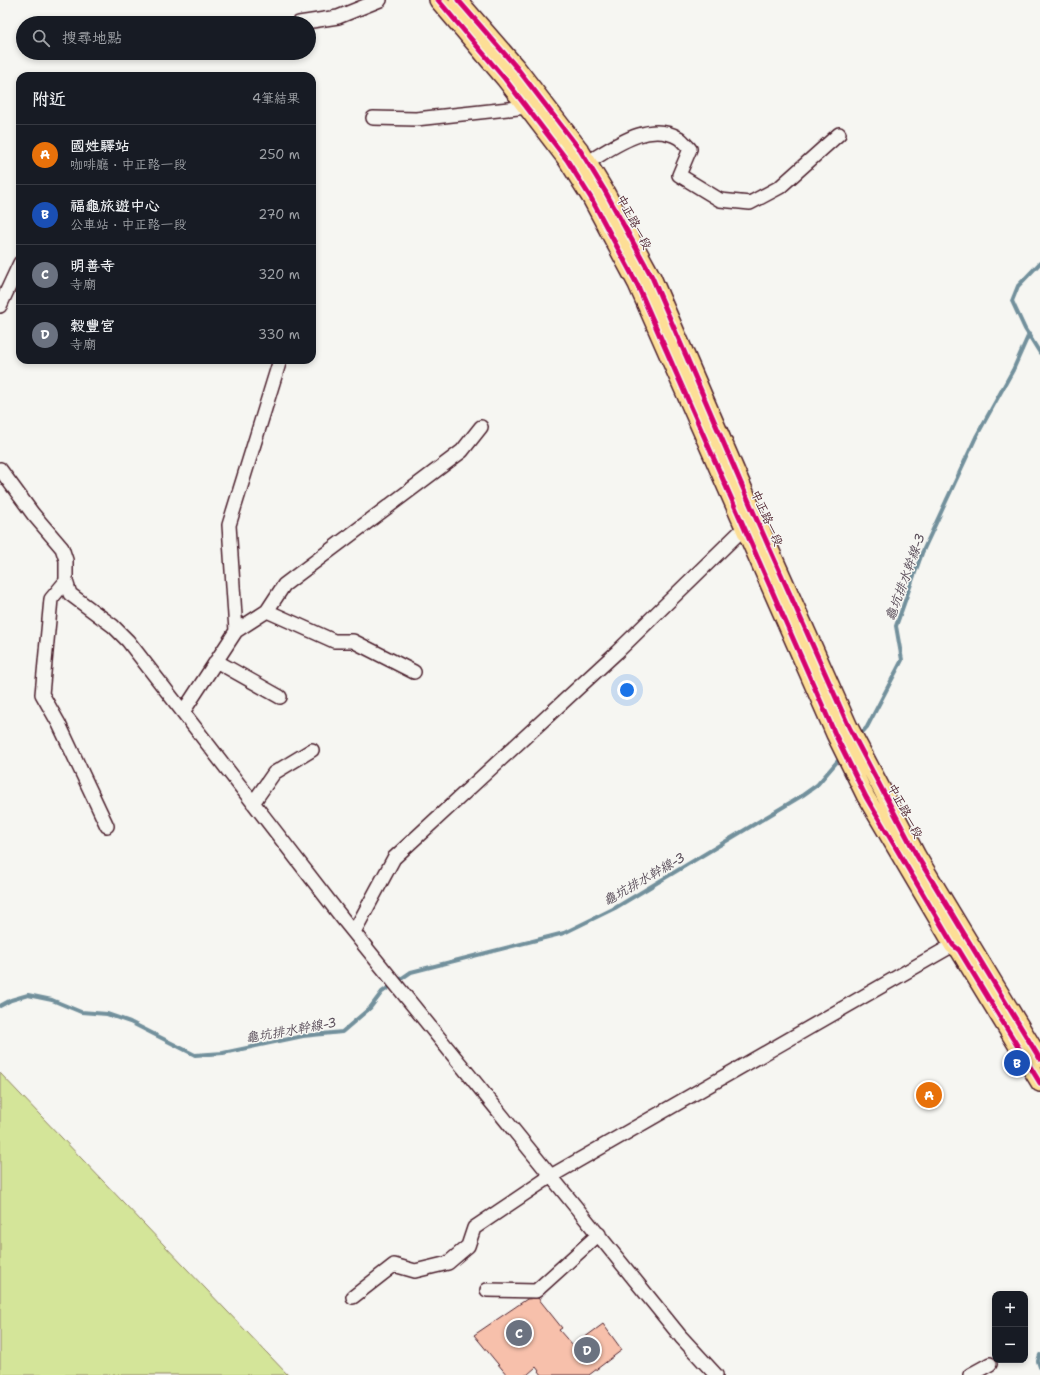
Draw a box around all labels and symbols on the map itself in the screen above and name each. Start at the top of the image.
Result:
street label: 中正路一段 [613,192,655,252]
street label: 中正路一段 [747,487,787,549]
water label: 龜坑排水幹線-3 [881,531,929,623]
your location [617,680,637,700]
street label: 中正路一段 [884,781,926,841]
water label: 龜坑排水幹線-3 [600,849,688,909]
water label: 龜坑排水幹線-3 [244,1014,338,1046]
pin: B [1004,1048,1030,1078]
pin: A [916,1080,942,1110]
pin: C [506,1318,532,1348]
pin: D [574,1335,600,1365]

